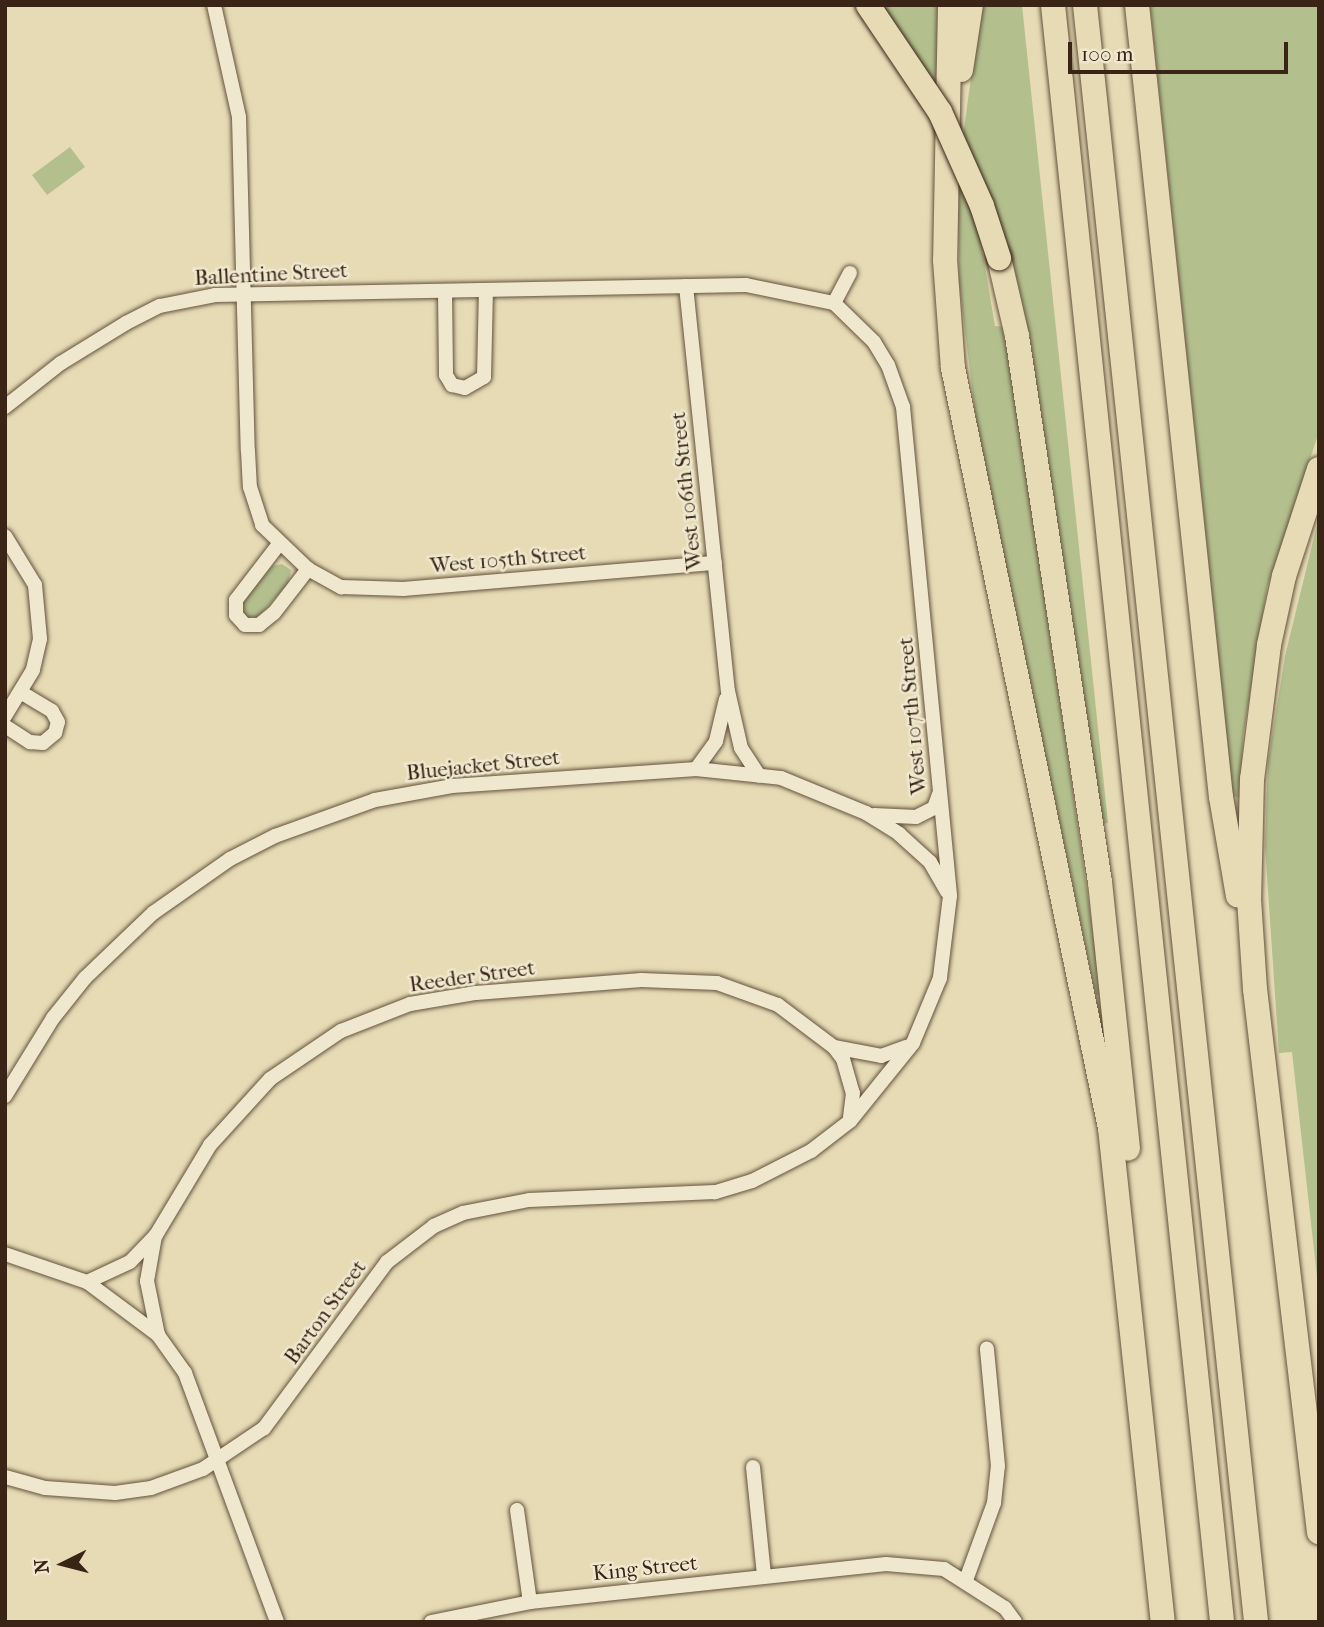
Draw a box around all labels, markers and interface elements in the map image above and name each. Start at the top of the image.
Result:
scale bar [1072,28,1292,72]
text: 100 m [1081,42,1134,66]
street label: Ballentine Street [194,257,348,291]
street label: West 106th Street [665,411,707,571]
street label: West 105th Street [429,540,587,578]
street label: West 107th Street [893,636,931,796]
street label: Bluejacket Street [405,744,561,786]
street label: Reeder Street [408,955,536,997]
street label: Barton Street [279,1255,371,1369]
north arrow [28,1529,98,1599]
street label: King Street [592,1550,698,1586]
text: N [30,1558,54,1575]

